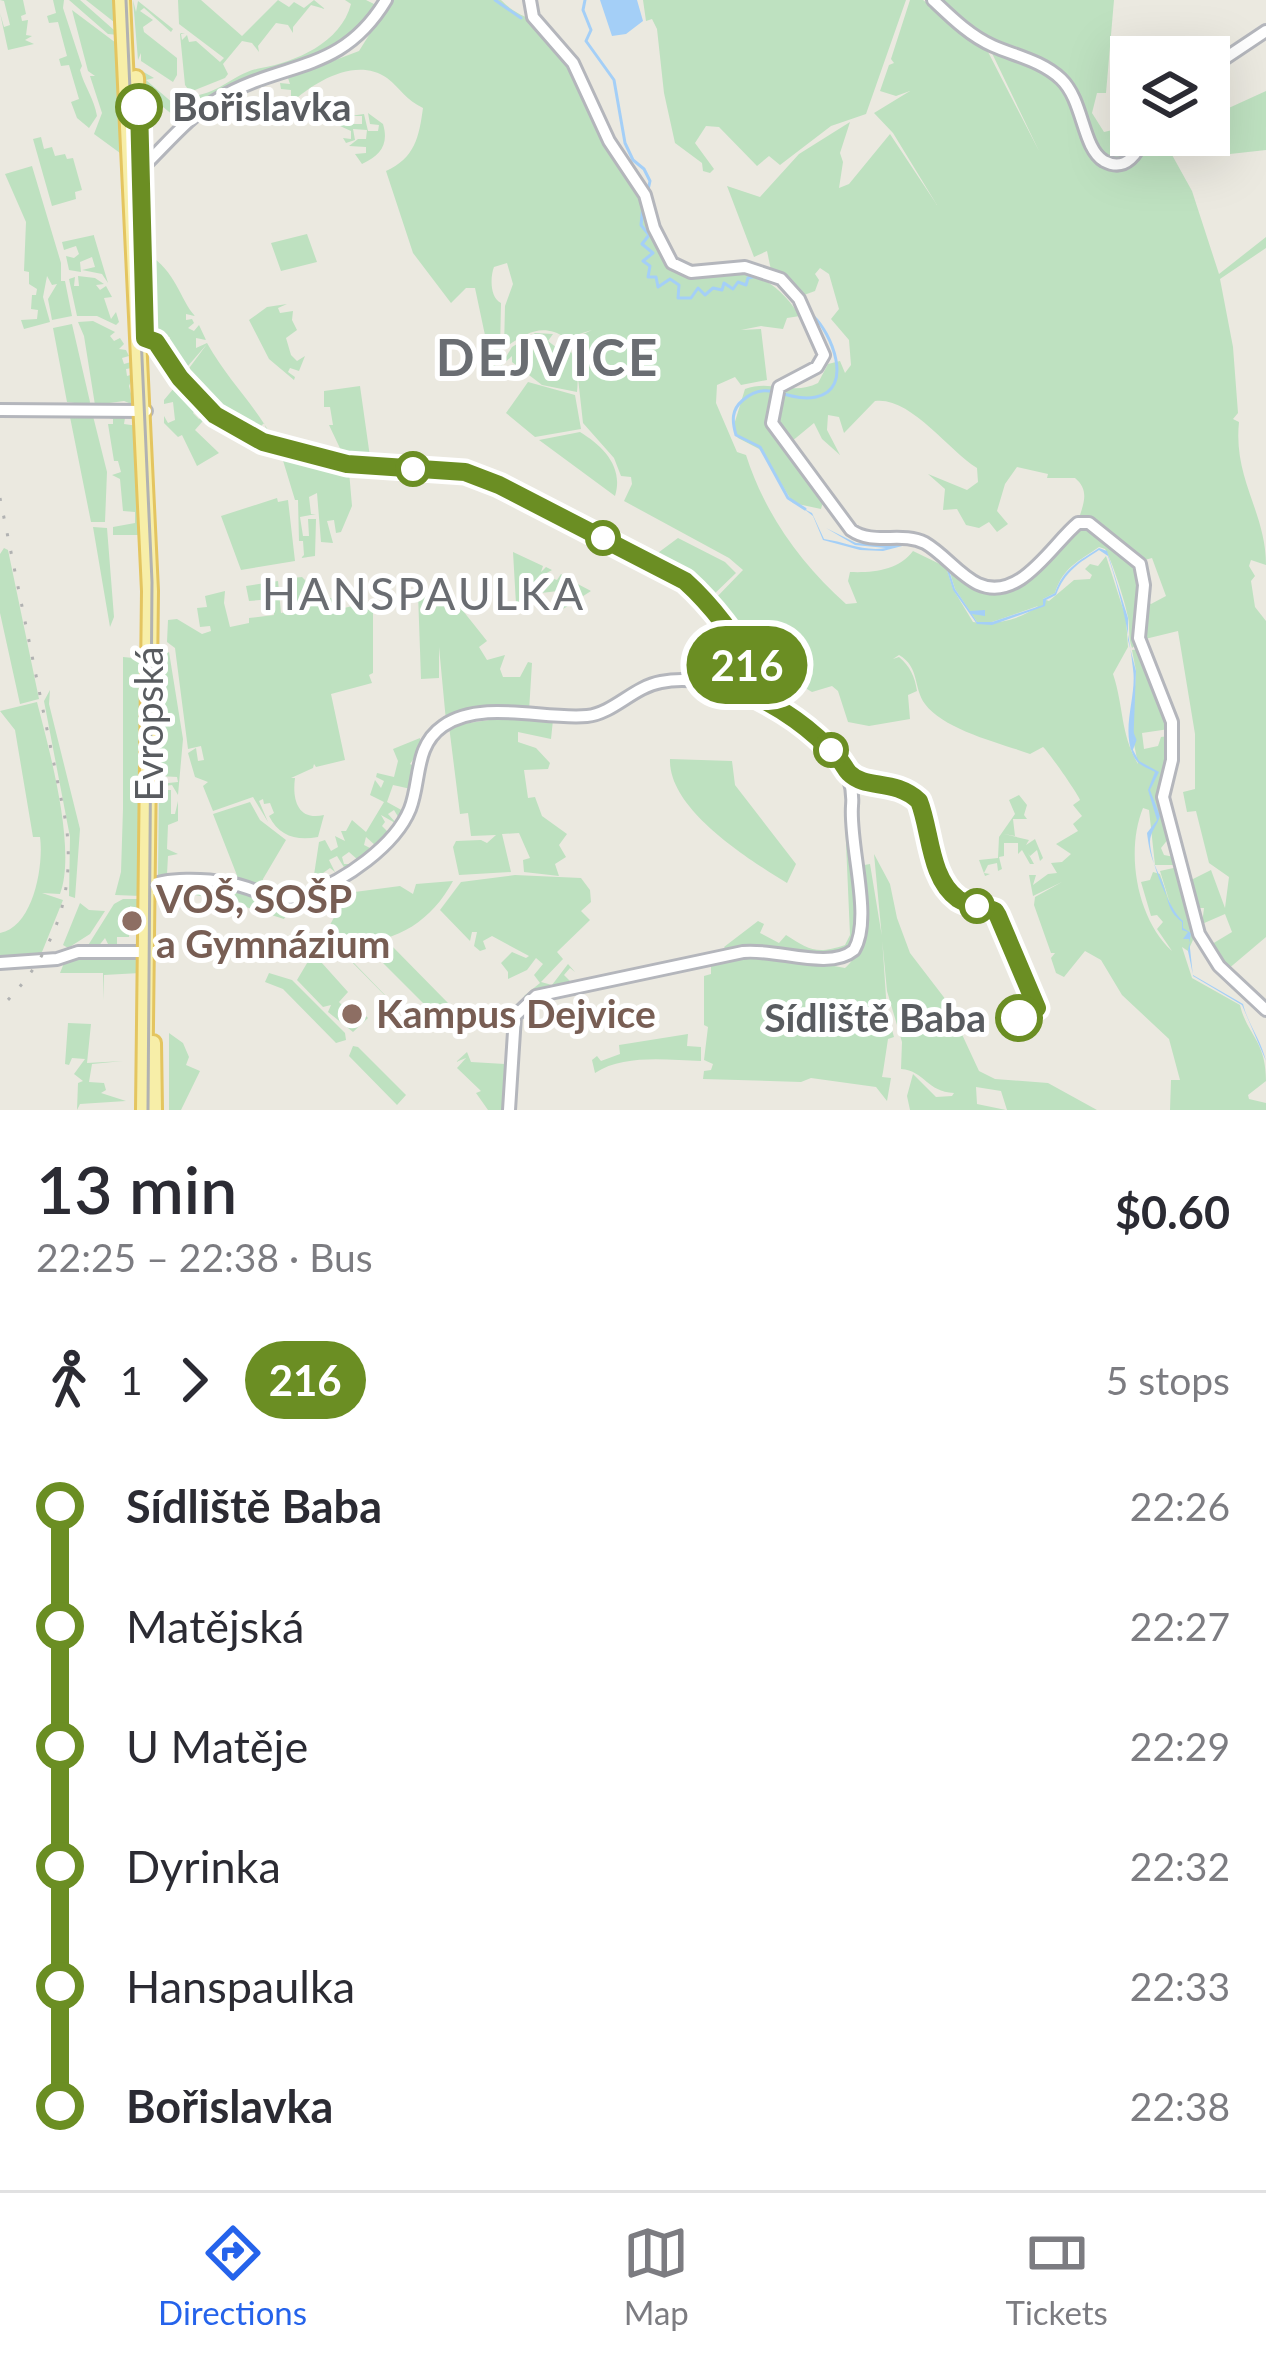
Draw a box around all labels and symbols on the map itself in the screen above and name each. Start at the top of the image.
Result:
place label: Bořislavka [172,83,352,129]
marker: Bořislavka [117,85,161,129]
district label: DEJVICE [436,326,660,387]
unlabelled marker [397,453,429,485]
unlabelled marker [587,522,619,554]
district label: HANSPAULKA [262,566,586,620]
line badge: 216 [678,626,816,704]
street label: Evropská [125,646,171,802]
unlabelled marker [815,734,847,766]
place label: VOŠ, SOŠP a Gymnázium [155,875,390,966]
unlabelled marker [961,890,993,922]
marker: VOŠ, SOŠP a Gymnázium [119,908,145,934]
place label: Kampus Dejvice [376,990,656,1036]
place label: Sídliště Baba [764,994,986,1040]
marker: Sídliště Baba [997,996,1041,1040]
marker: Kampus Dejvice [339,1001,365,1027]

